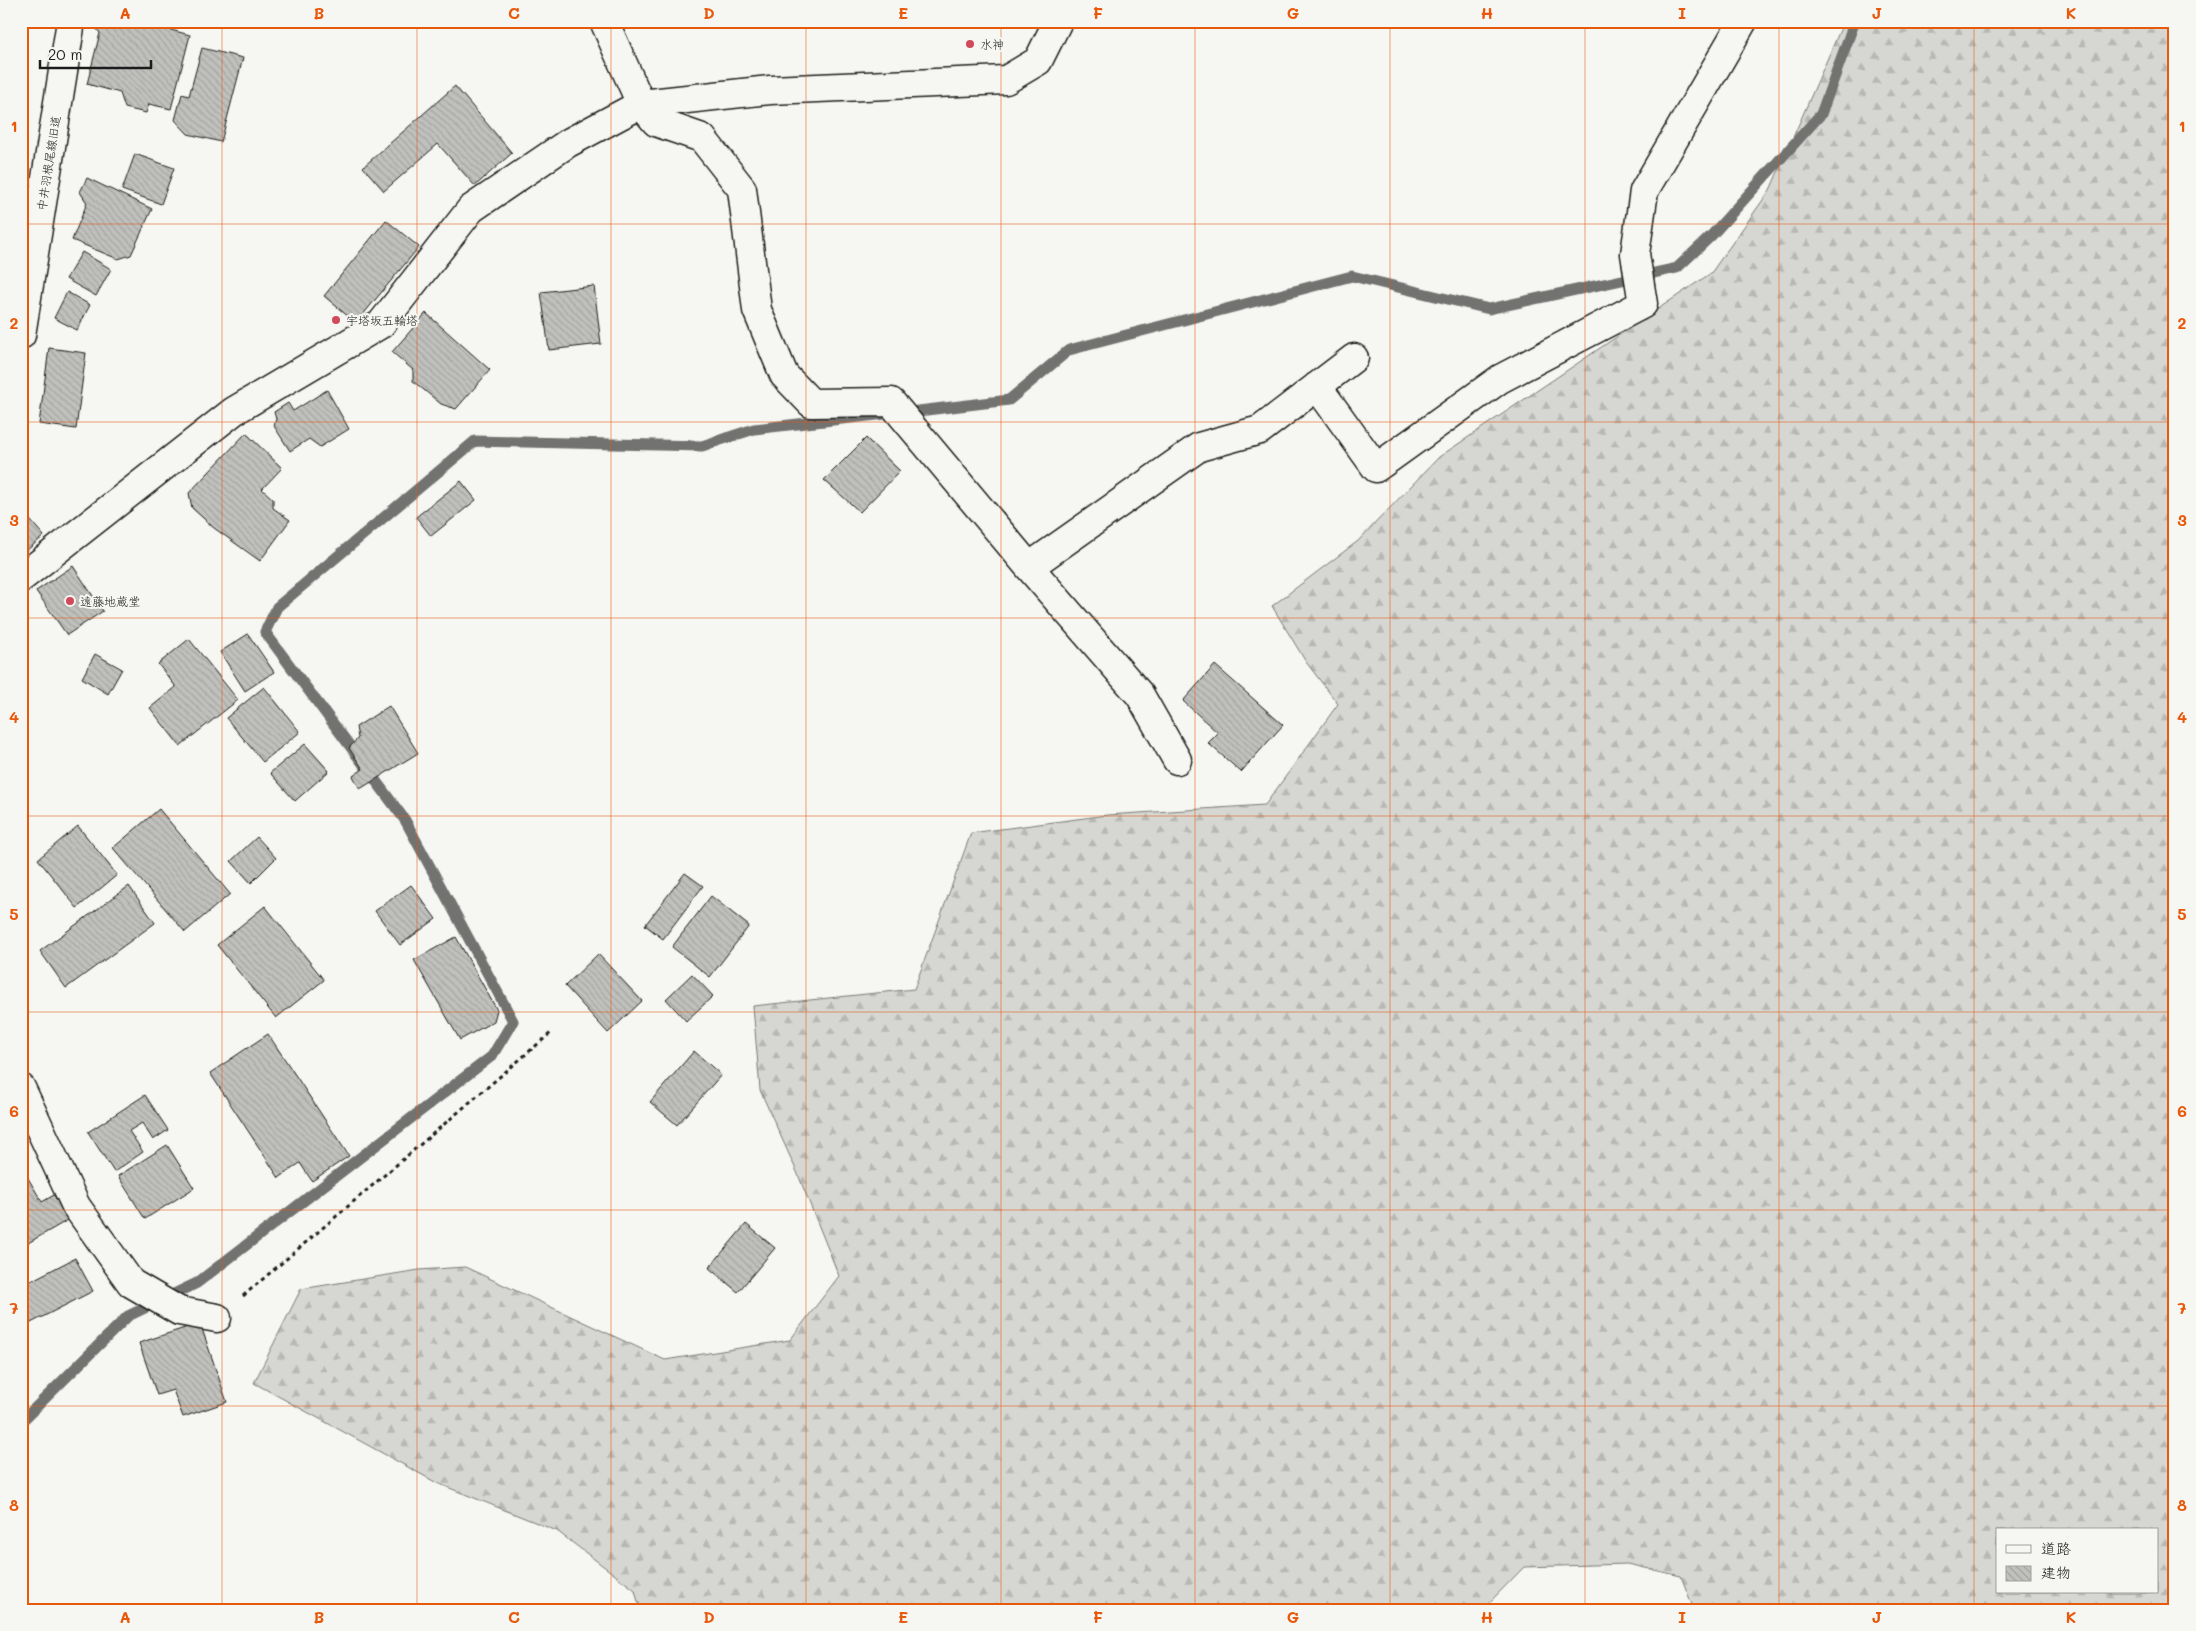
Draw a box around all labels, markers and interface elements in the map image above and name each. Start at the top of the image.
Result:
text: A [119,2,131,23]
text: B [314,2,324,23]
text: C [508,2,520,23]
text: D [703,2,715,23]
text: E [898,2,908,23]
text: F [1093,2,1103,23]
text: G [1287,2,1299,23]
text: H [1481,2,1493,23]
text: I [1678,2,1686,23]
text: J [1872,2,1882,23]
text: K [2066,2,2076,23]
place label: 水神 [980,36,1004,52]
scale bar [40,38,151,70]
marker: 水神 [964,38,976,50]
text: 20 m [48,44,82,64]
street label: 中井羽根尾線旧道 [33,114,63,212]
text: 1 [10,115,18,136]
text: 1 [2178,115,2186,136]
text: 2 [10,312,19,333]
place label: 宇塔坂五輪塔 [346,312,418,328]
text: 2 [2178,312,2187,333]
marker: 宇塔坂五輪塔 [330,314,342,326]
text: 3 [9,509,19,530]
text: 3 [2177,509,2187,530]
place label: 遠藤地蔵堂 [80,593,140,609]
marker: 遠藤地蔵堂 [64,595,76,607]
text: 4 [9,706,19,727]
text: 4 [2177,706,2187,727]
text: 5 [9,903,19,924]
text: 5 [2177,903,2187,924]
text: 6 [9,1100,19,1121]
text: 6 [2177,1100,2187,1121]
text: 7 [10,1297,19,1318]
text: 7 [2178,1297,2187,1318]
text: 8 [9,1494,19,1515]
text: 8 [2177,1494,2187,1515]
legend [1996,1528,2158,1594]
text: 道路 [2041,1538,2071,1558]
text: 建物 [2041,1562,2071,1582]
text: A [119,1606,131,1627]
text: B [314,1606,324,1627]
text: C [508,1606,520,1627]
text: D [703,1606,715,1627]
text: E [898,1606,908,1627]
text: F [1093,1606,1103,1627]
text: G [1287,1606,1299,1627]
text: H [1481,1606,1493,1627]
text: I [1678,1606,1686,1627]
text: J [1872,1606,1882,1627]
text: K [2066,1606,2076,1627]

